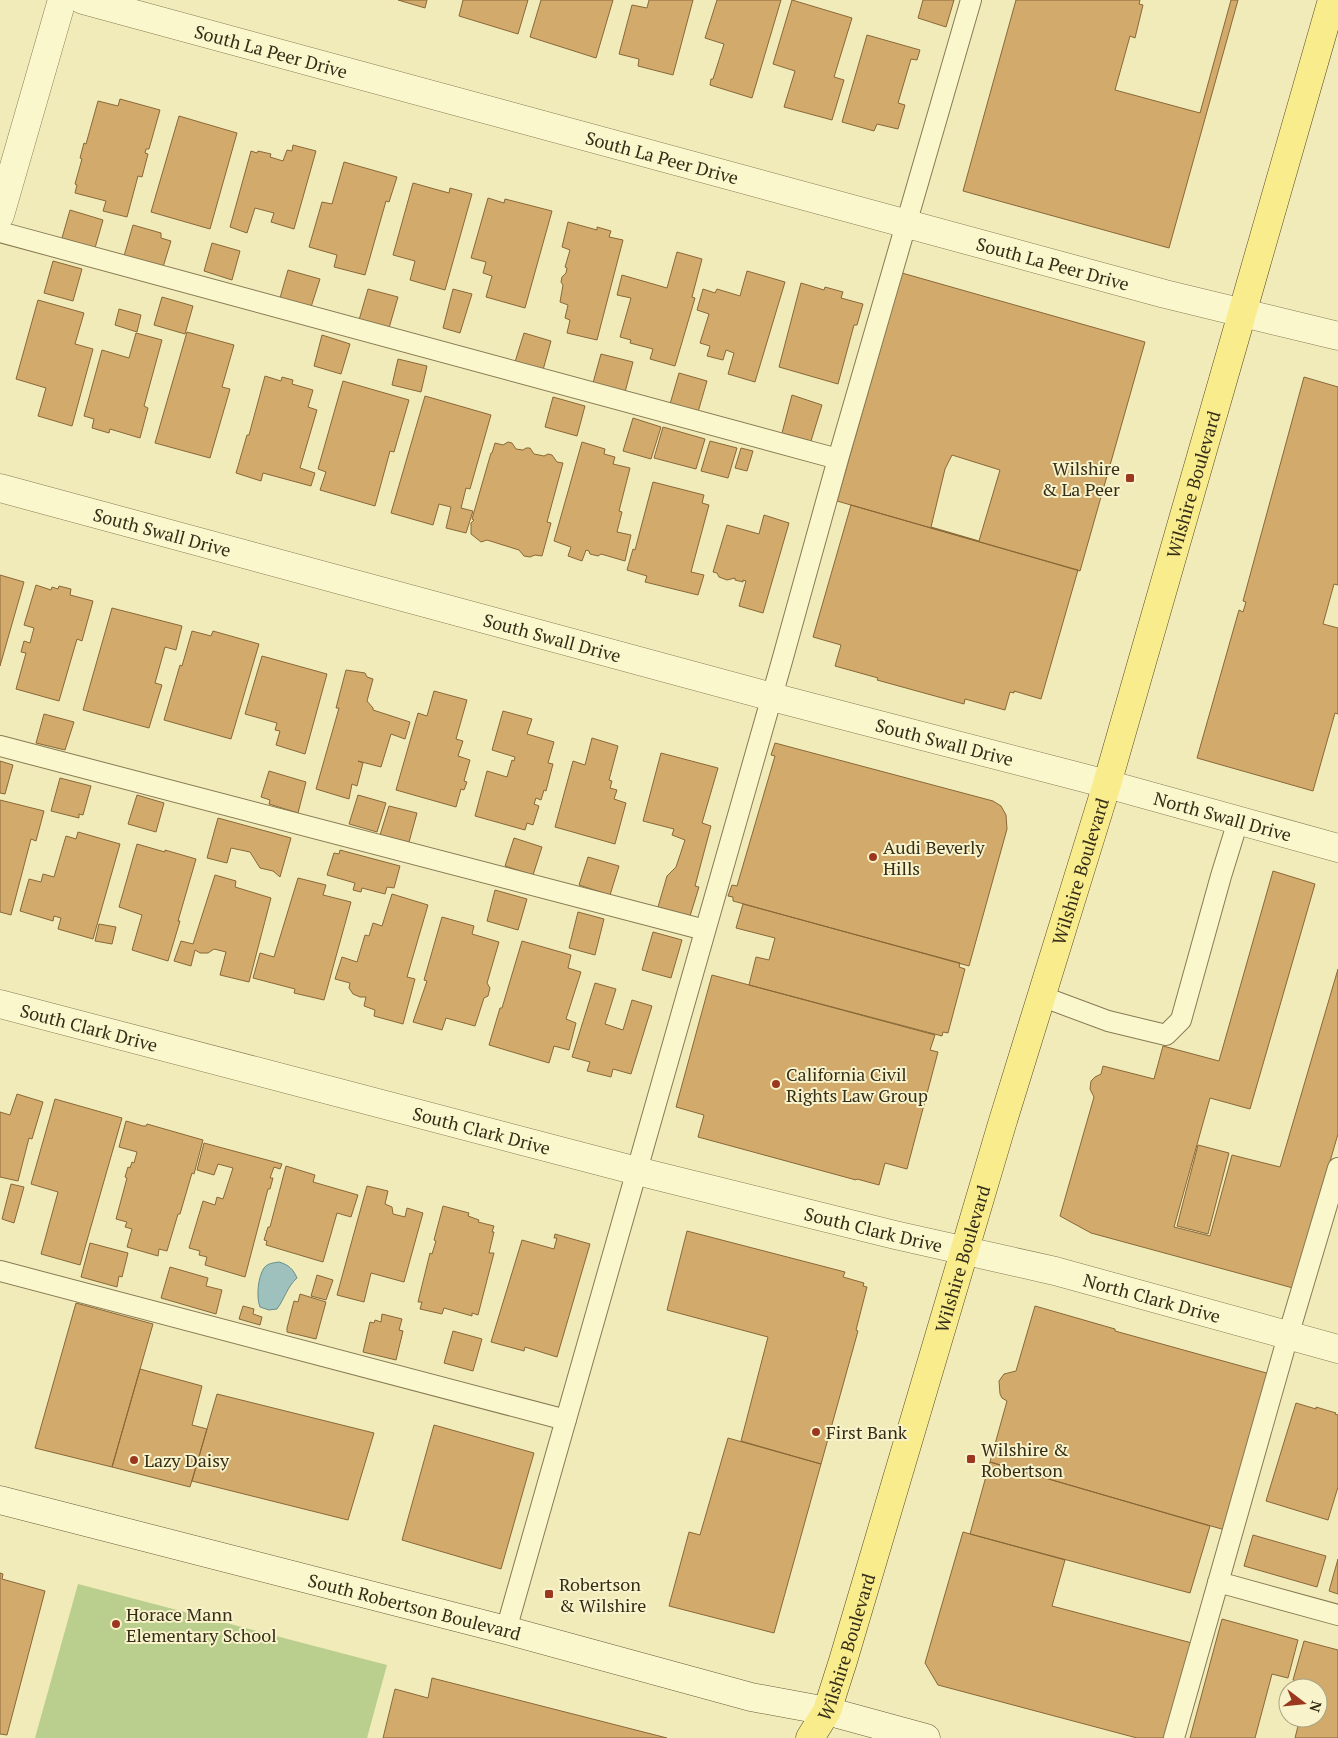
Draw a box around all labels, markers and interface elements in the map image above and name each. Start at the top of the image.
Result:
street label: South La Peer Drive [192,19,350,83]
street label: South La Peer Drive [583,125,741,190]
street label: South La Peer Drive [974,231,1132,296]
street label: Wilshire Boulevard [1160,408,1226,561]
place label: Wilshire & La Peer [1041,456,1120,501]
marker: Wilshire & La Peer [1124,472,1136,484]
street label: South Swall Drive [91,502,234,562]
street label: South Swall Drive [481,607,624,668]
street label: South Swall Drive [873,712,1016,771]
street label: North Swall Drive [1151,786,1294,847]
street label: Wilshire Boulevard [1046,795,1114,948]
place label: Audi Beverly Hills [883,835,985,880]
marker: Audi Beverly Hills [867,851,879,863]
street label: South Clark Drive [18,998,160,1057]
place label: California Civil Rights Law Group [786,1062,928,1107]
marker: California Civil Rights Law Group [770,1078,782,1090]
street label: South Clark Drive [410,1101,553,1160]
street label: Wilshire Boulevard [929,1182,995,1335]
street label: South Clark Drive [802,1201,945,1257]
street label: North Clark Drive [1081,1267,1223,1328]
place label: First Bank [826,1420,908,1444]
marker: First Bank [810,1426,822,1438]
place label: Wilshire & Robertson [981,1437,1069,1482]
place label: Lazy Daisy [144,1448,230,1472]
marker: Wilshire & Robertson [965,1453,977,1465]
marker: Lazy Daisy [128,1454,140,1466]
street label: South Robertson Boulevard [306,1568,524,1646]
street label: Wilshire Boulevard [812,1570,880,1725]
place label: Robertson & Wilshire [559,1572,646,1617]
marker: Robertson & Wilshire [543,1588,555,1600]
place label: Horace Mann Elementary School [126,1602,277,1647]
marker: Horace Mann Elementary School [110,1618,122,1630]
north arrow [1278,1678,1328,1728]
text: N [1305,1699,1327,1715]

